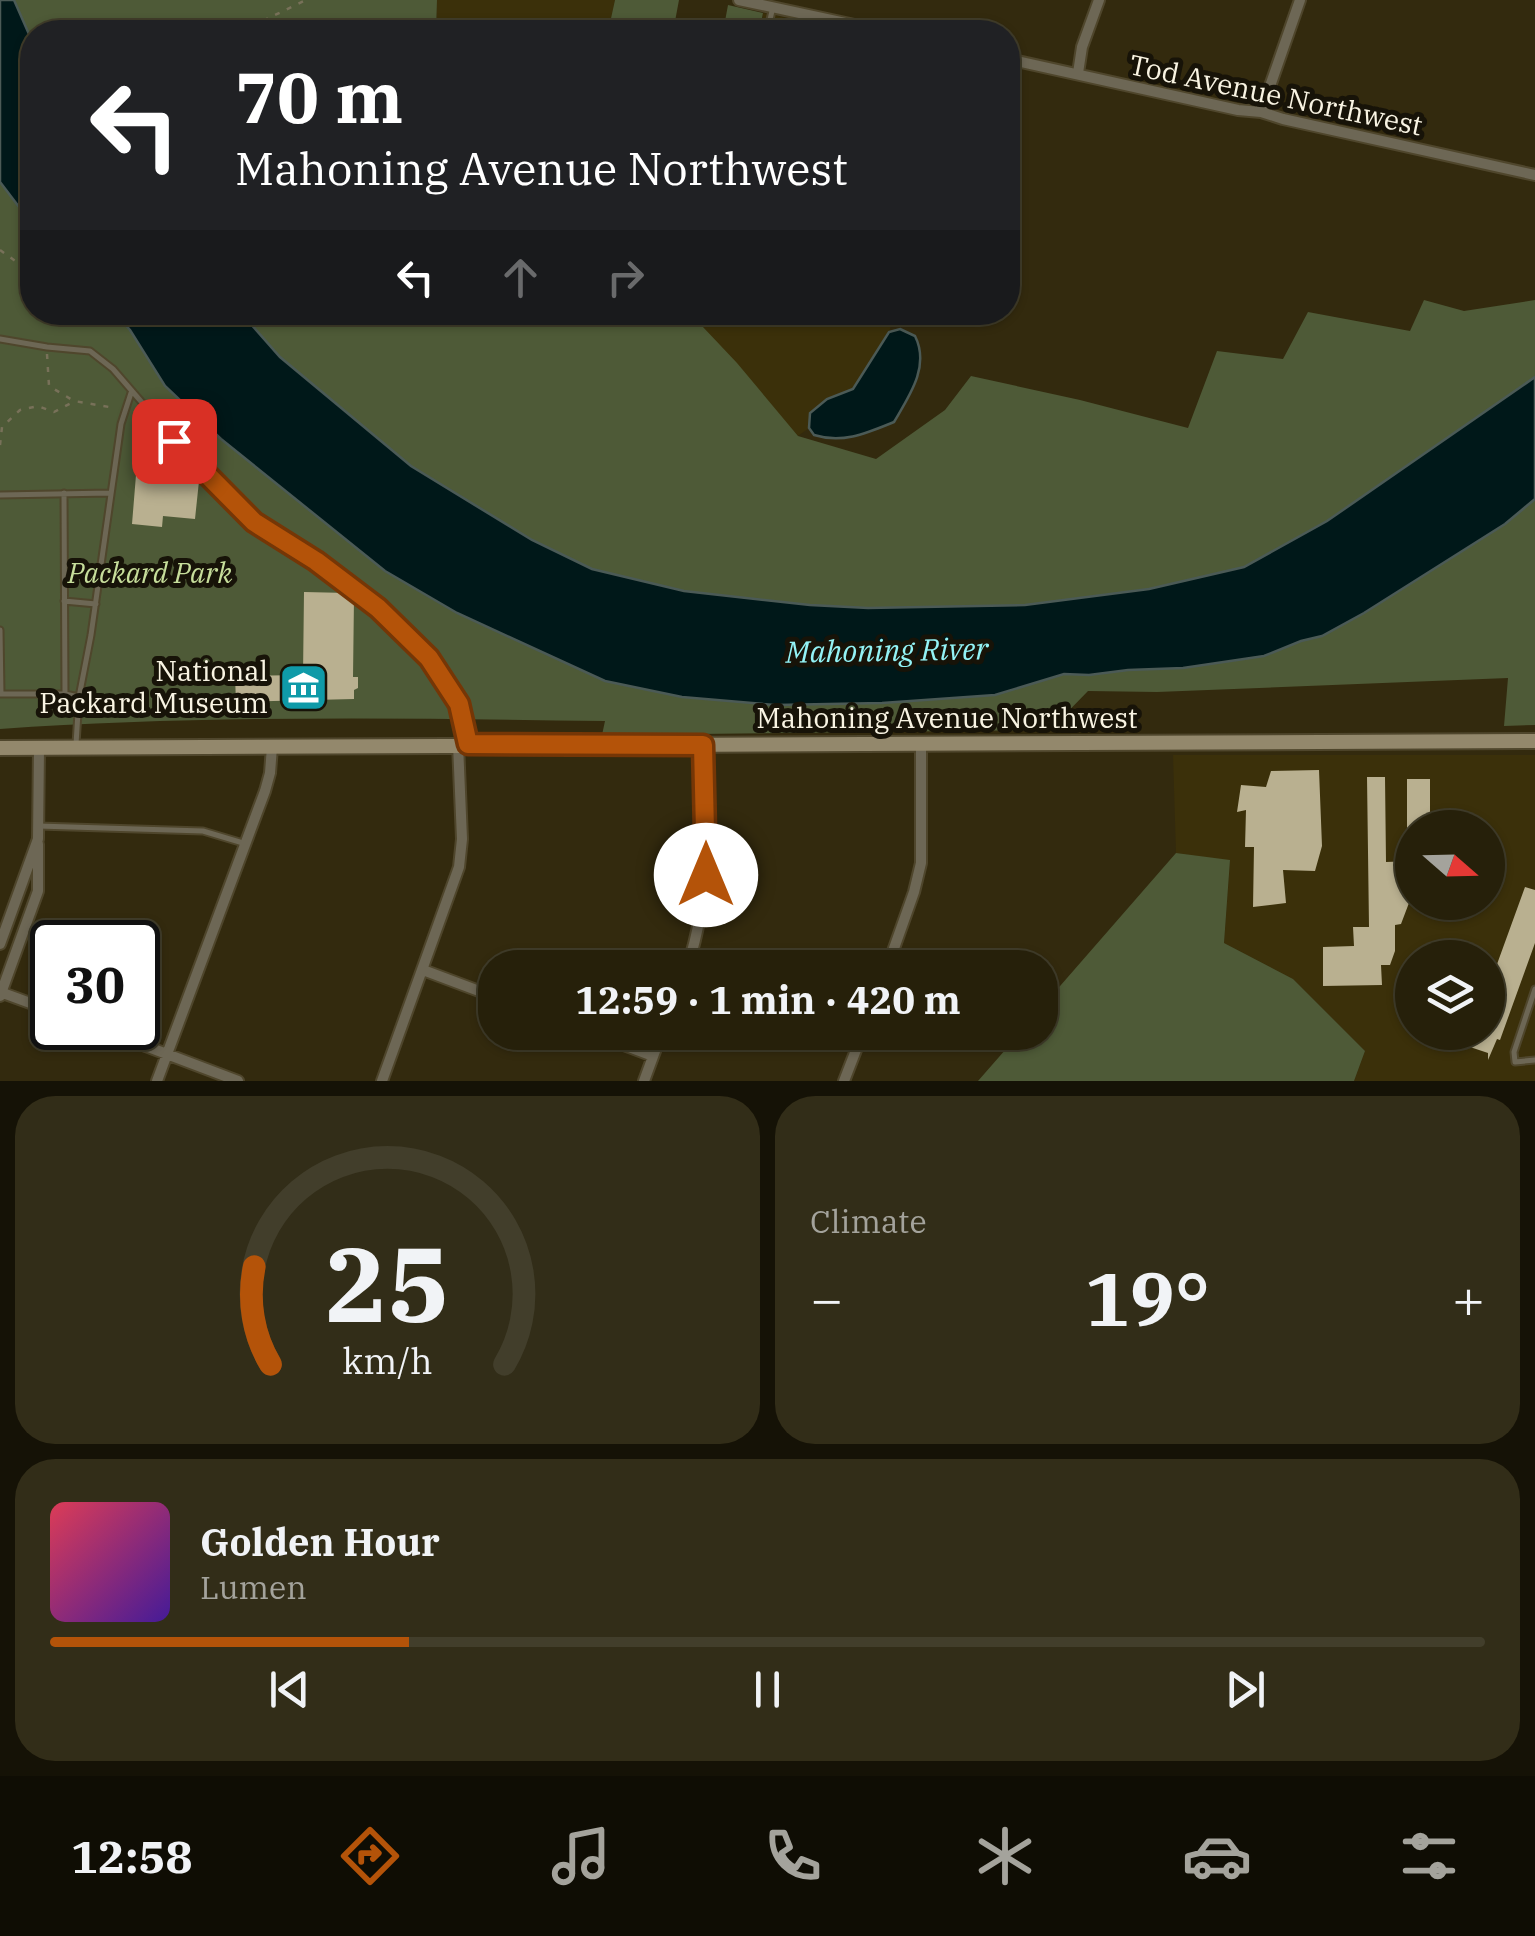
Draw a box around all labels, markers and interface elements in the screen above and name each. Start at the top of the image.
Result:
street label: Tod Avenue Northwest [1126,45,1426,144]
text: 70 m [235,51,403,142]
icon: left [70,60,200,190]
text: Mahoning Avenue Northwest [235,139,848,197]
icon: left [388,250,443,305]
icon: ahead [493,250,548,305]
icon: right [598,250,653,305]
pin [132,399,217,484]
icon: arrive [147,414,202,469]
park label: Packard Park [67,554,232,591]
water label: Mahoning River [784,628,990,671]
place label: National Packard Museum [39,652,268,721]
museum icon: National Packard Museum [277,661,329,713]
street label: Mahoning Avenue Northwest [756,699,1138,736]
north arrow [1395,810,1505,920]
map controls [1395,810,1505,1050]
position arrow [654,823,758,927]
speed limit sign: 30 [30,920,160,1050]
button: layers [1395,940,1505,1050]
text: 12:59 · 1 min · 420 m [575,975,961,1024]
text: Climate [810,1200,927,1242]
text: 25 [325,1215,450,1351]
text: 19° [1085,1249,1210,1347]
text: − [810,1263,843,1334]
text: + [1452,1263,1485,1334]
text: km/h [342,1337,433,1384]
text: Golden Hour [200,1517,440,1566]
text: Lumen [200,1566,307,1608]
icon: previous [262,1662,317,1717]
icon: pause [740,1662,795,1717]
icon: next [1218,1662,1273,1717]
icon: directions [335,1821,405,1891]
icon: music [546,1821,616,1891]
icon: phone [758,1821,828,1891]
icon: climate [970,1821,1040,1891]
icon: car [1182,1821,1252,1891]
icon: filters [1394,1821,1464,1891]
text: 12:58 [71,1827,193,1885]

